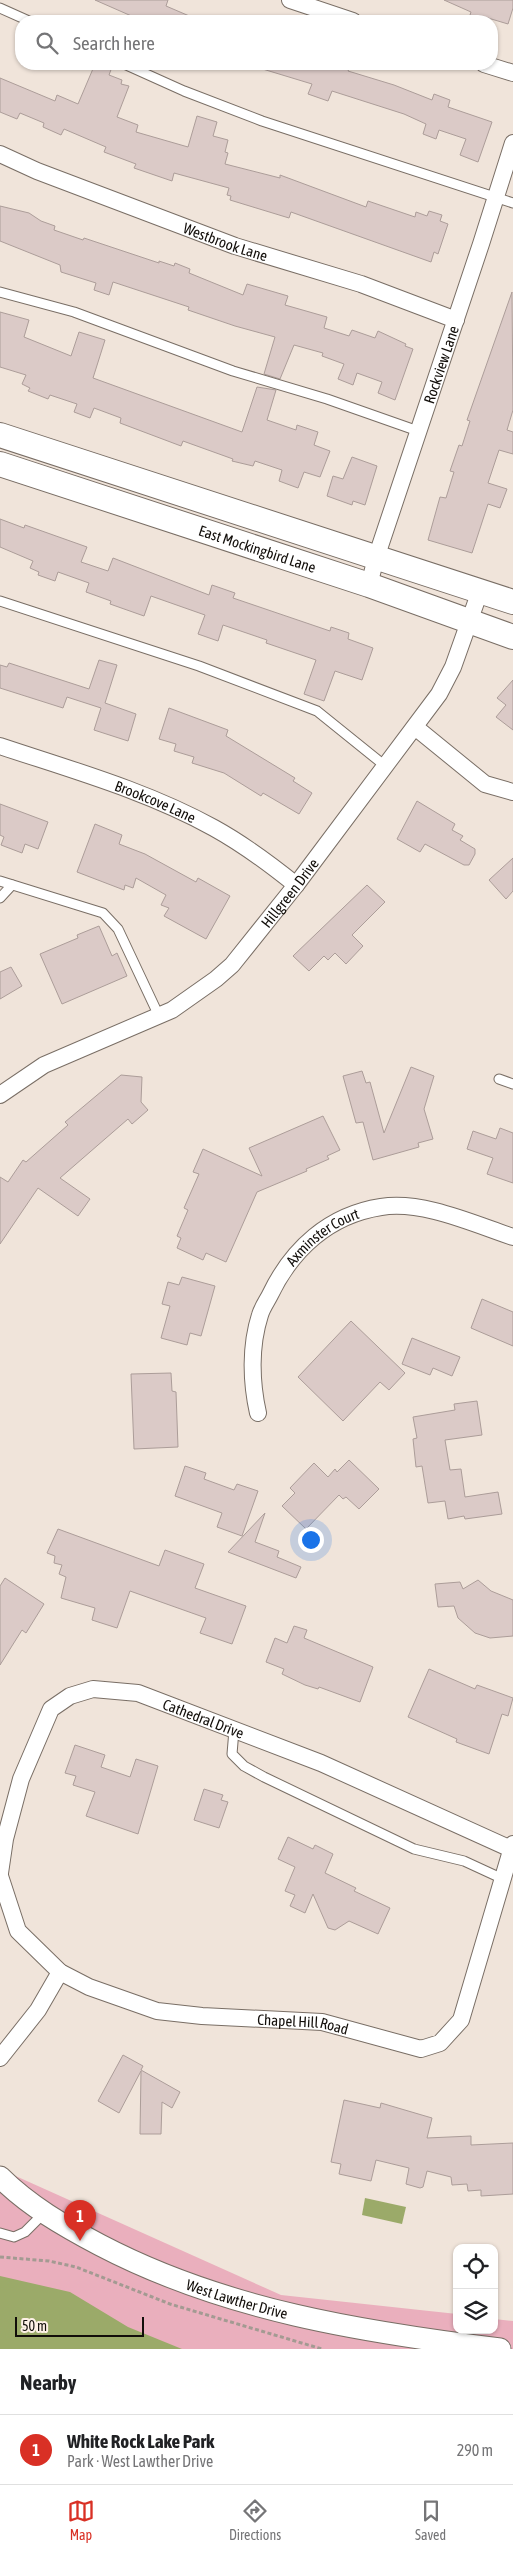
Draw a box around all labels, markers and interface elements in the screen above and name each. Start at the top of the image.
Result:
search box [15,15,498,70]
icon: search [33,29,61,57]
text: Search here [73,32,155,54]
street label: Westbrook Lane [181,219,270,264]
street label: Rockview Lane [420,323,462,406]
street label: East Mockingbird Lane [197,521,318,576]
street label: Brookcove Lane [113,777,199,826]
street label: Hillgreen Drive [257,855,322,931]
street label: Axminster Court [282,1204,361,1269]
your location [298,1527,324,1553]
street label: Cathedral Drive [161,1695,247,1741]
street label: Chapel Hill Road [257,2010,350,2037]
pin: 1 [64,2200,96,2241]
map controls [453,2244,498,2334]
button: locate [453,2244,498,2289]
street label: West Lawther Drive [184,2275,290,2322]
button: layers [453,2289,498,2334]
scale bar [15,2314,144,2337]
text: 50 m [22,2318,47,2334]
text: Nearby [20,2370,76,2394]
text: White Rock Lake Park [67,2430,214,2452]
text: 1 [32,2441,40,2459]
text: 290 m [457,2441,493,2459]
text: Park · West Lawther Drive [67,2452,213,2470]
tab: Map [67,2497,95,2543]
tab: Directions [229,2497,281,2543]
tab: Saved [415,2497,446,2543]

